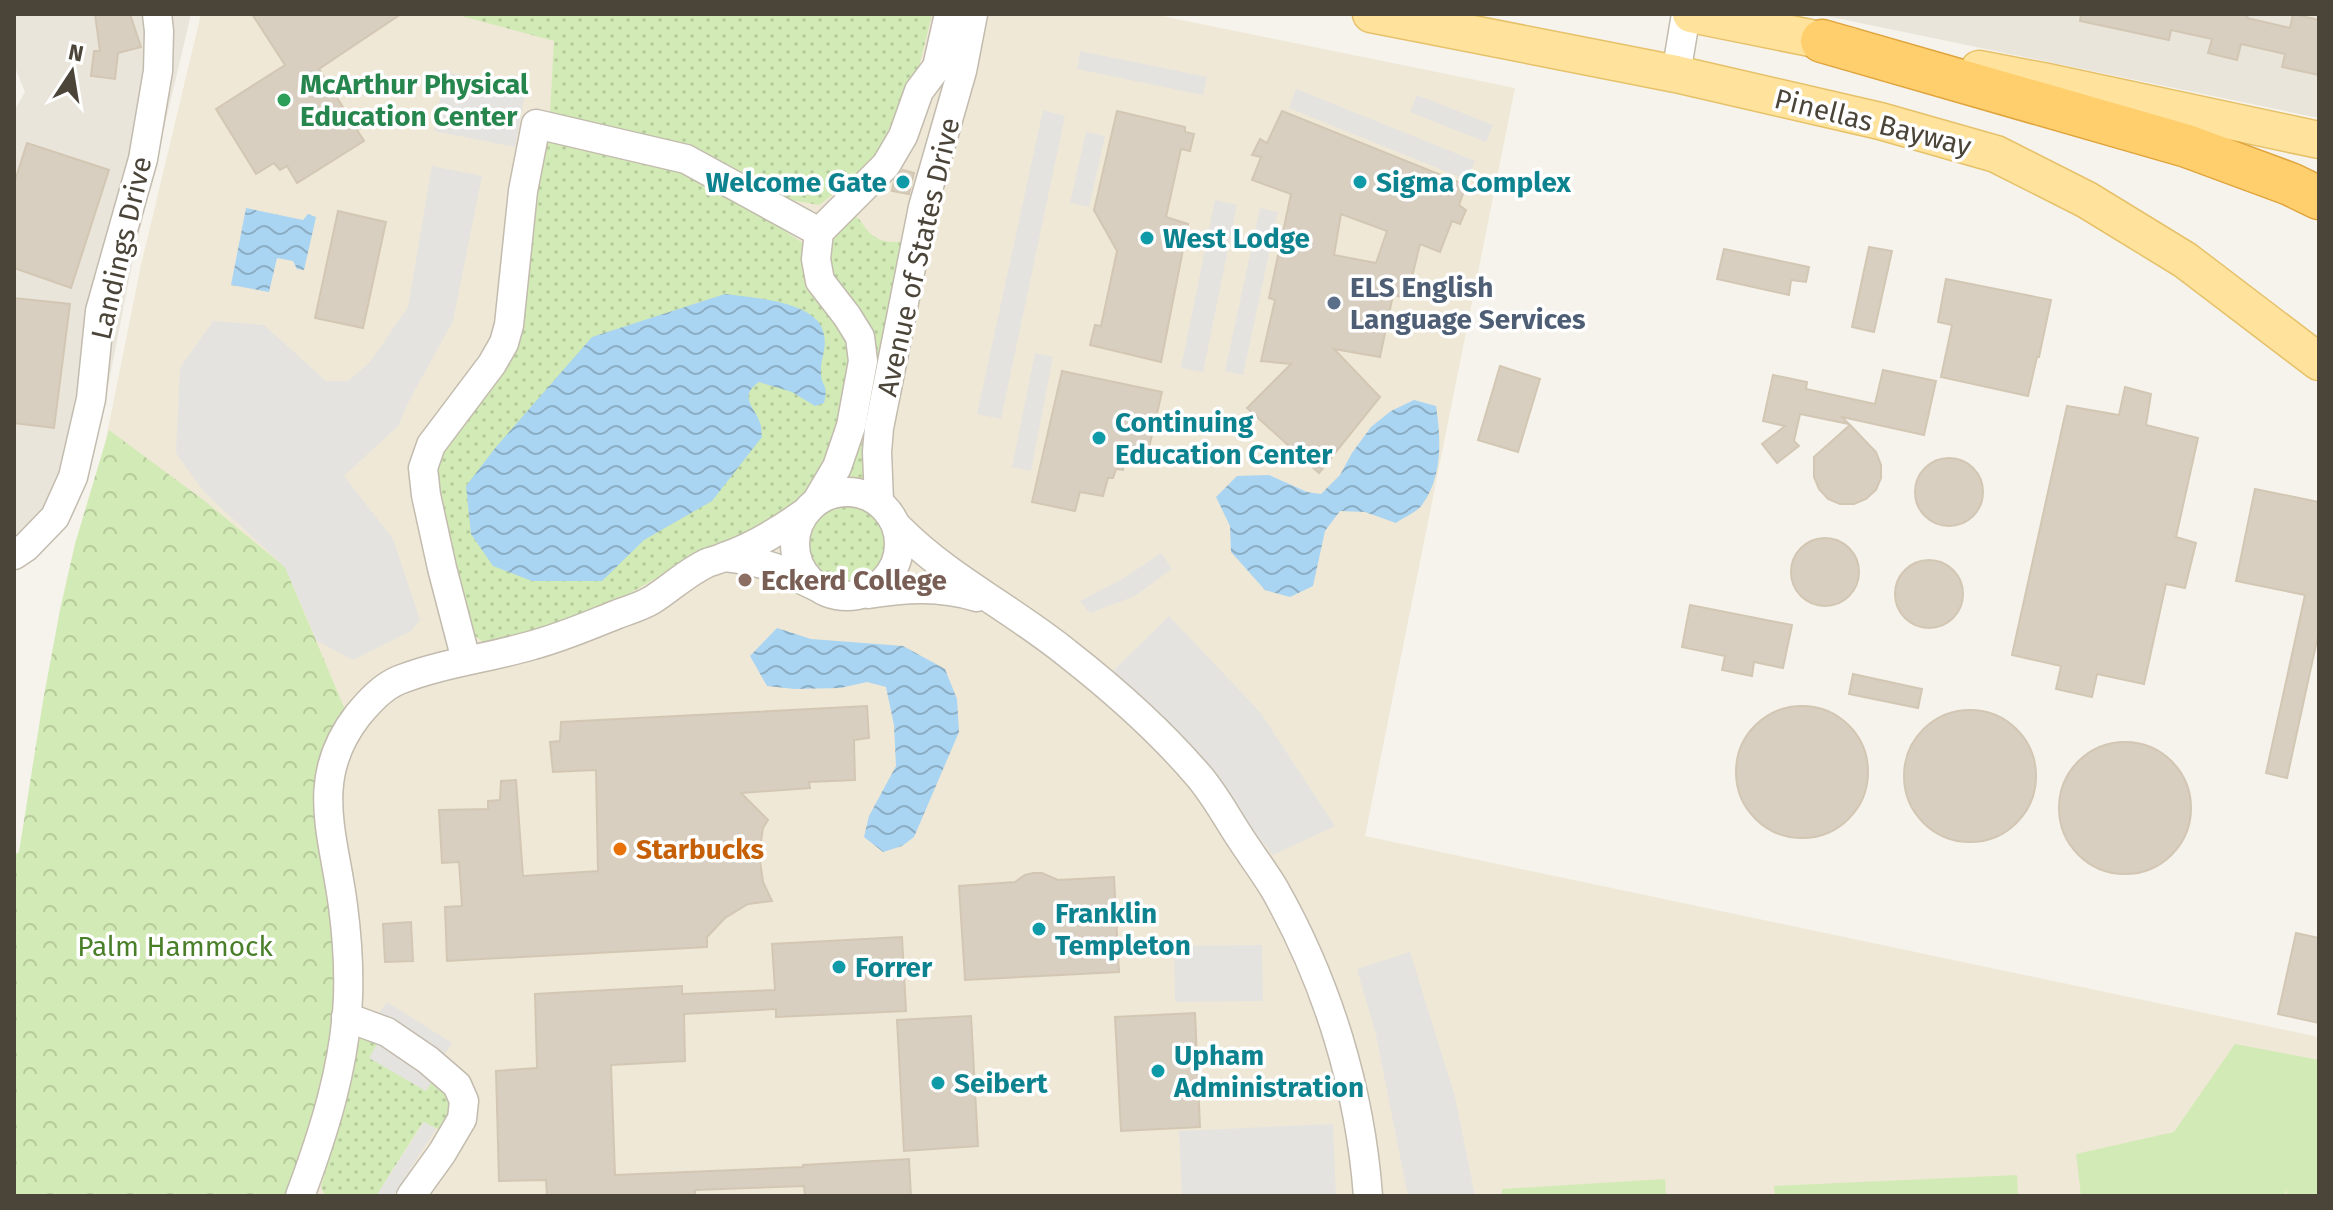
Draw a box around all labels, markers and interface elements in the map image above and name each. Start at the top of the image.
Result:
north arrow [32,32,112,112]
text: N [66,38,86,68]
place label: McArthur Physical Education Center [300,68,529,133]
street label: Pinellas Bayway [1771,82,1975,163]
marker: McArthur Physical Education Center [275,91,293,109]
street label: Avenue of States Drive [870,115,967,400]
street label: Landings Drive [84,153,159,343]
place label: Welcome Gate [706,166,887,199]
place label: Sigma Complex [1376,166,1572,199]
marker: Welcome Gate [894,173,912,191]
marker: Sigma Complex [1351,173,1369,191]
place label: West Lodge [1163,222,1310,255]
marker: West Lodge [1138,229,1156,247]
place label: ELS English Language Services [1350,271,1586,336]
marker: ELS English Language Services [1325,294,1343,312]
place label: Continuing Education Center [1115,406,1333,471]
marker: Continuing Education Center [1090,429,1108,447]
place label: Eckerd College [761,564,947,597]
marker: Eckerd College [736,571,754,589]
place label: Starbucks [636,833,764,866]
marker: Starbucks [611,840,629,858]
place label: Franklin Templeton [1055,897,1191,962]
marker: Franklin Templeton [1030,920,1048,938]
park label: Palm Hammock [77,930,273,963]
place label: Forrer [855,951,933,984]
marker: Forrer [830,958,848,976]
place label: Upham Administration [1173,1039,1364,1104]
marker: Upham Administration [1149,1062,1167,1080]
place label: Seibert [954,1067,1049,1100]
marker: Seibert [929,1074,947,1092]

